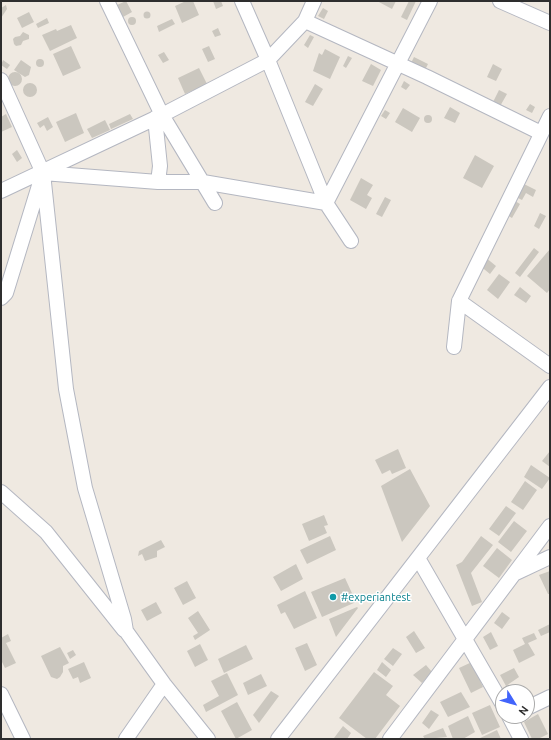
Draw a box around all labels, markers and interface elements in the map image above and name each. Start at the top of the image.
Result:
place label: #experiantest [341,590,411,604]
marker: #experiantest [328,592,338,602]
north arrow [495,684,535,724]
text: N [517,704,531,718]

